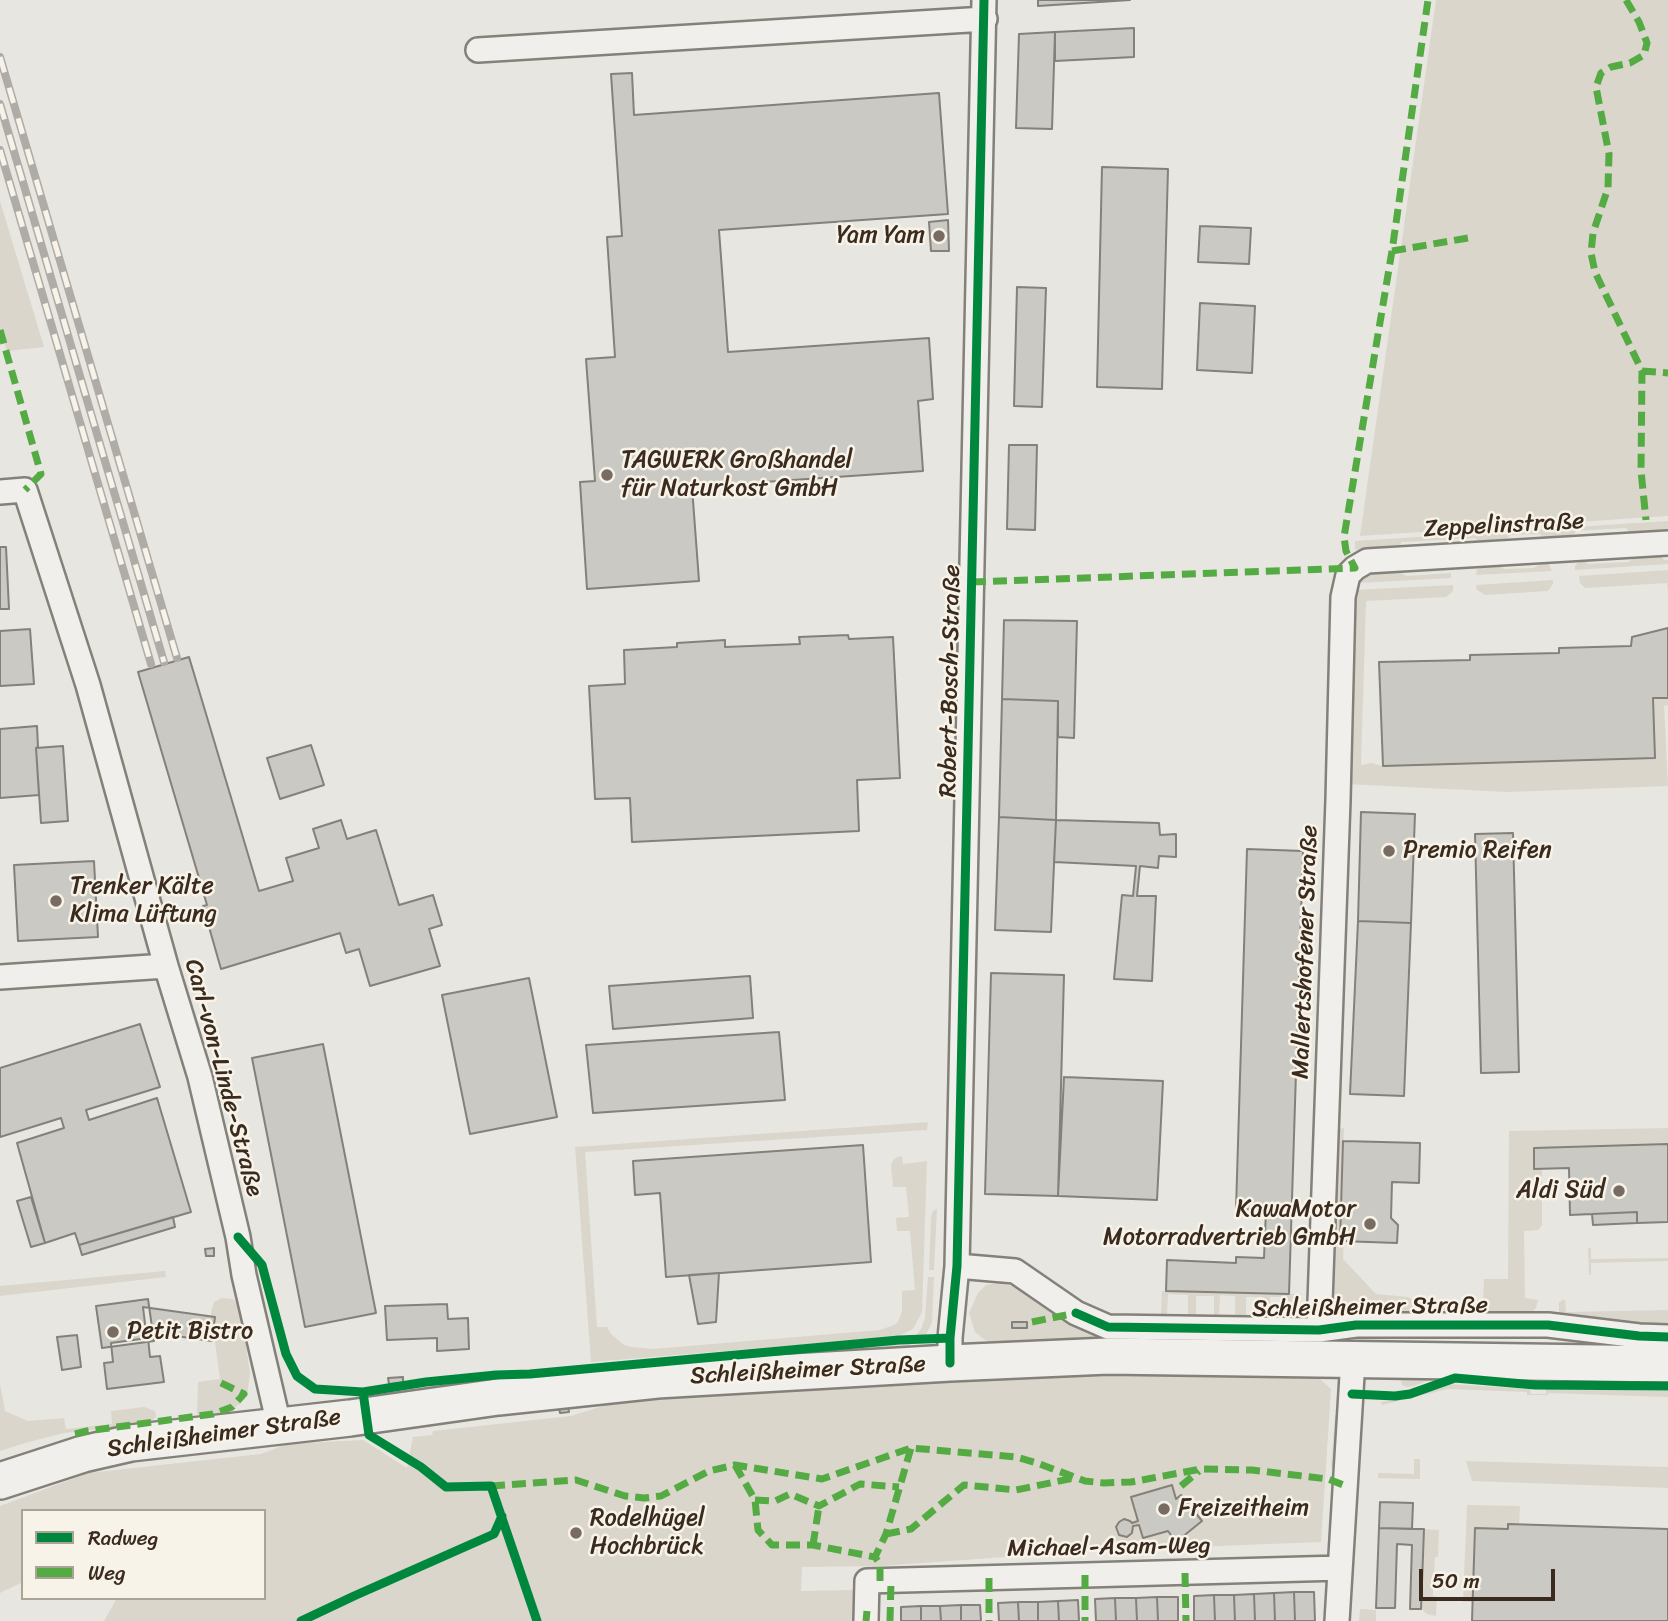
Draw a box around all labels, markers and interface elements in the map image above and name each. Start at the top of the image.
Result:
place label: Yam Yam [836,222,925,250]
marker: Yam Yam [931,228,947,244]
place label: TAGWERK Großhandel für Naturkost GmbH [621,447,852,503]
marker: TAGWERK Großhandel für Naturkost GmbH [599,467,615,483]
street label: Zeppelinstraße [1423,507,1585,545]
street label: Robert-Bosch-Straße [935,564,967,798]
street label: Mallertshofener Straße [1287,825,1325,1079]
place label: Premio Reifen [1403,837,1552,865]
marker: Premio Reifen [1381,843,1397,859]
place label: Trenker Kälte Klima Lüftung [70,873,217,929]
marker: Trenker Kälte Klima Lüftung [48,893,64,909]
street label: Carl-von-Linde-Straße [177,956,269,1200]
place label: Aldi Süd [1516,1177,1605,1205]
marker: Aldi Süd [1611,1183,1627,1199]
place label: KawaMotor Motorradvertrieb GmbH [1103,1196,1356,1252]
marker: KawaMotor Motorradvertrieb GmbH [1362,1216,1378,1232]
street label: Schleißheimer Straße [1252,1292,1488,1324]
place label: Petit Bistro [127,1318,253,1346]
marker: Petit Bistro [105,1324,121,1340]
street label: Schleißheimer Straße [689,1350,927,1392]
street label: Schleißheimer Straße [105,1403,343,1465]
place label: Freizeitheim [1178,1495,1309,1523]
marker: Freizeitheim [1156,1501,1172,1517]
place label: Rodelhügel Hochbrück [590,1505,705,1561]
legend [21,1509,266,1600]
text: Radweg [88,1519,158,1557]
marker: Rodelhügel Hochbrück [568,1525,584,1541]
street label: Michael-Asam-Weg [1007,1532,1211,1564]
text: Weg [88,1554,126,1592]
scale bar [1423,1554,1560,1598]
text: 50 m [1432,1562,1480,1600]

